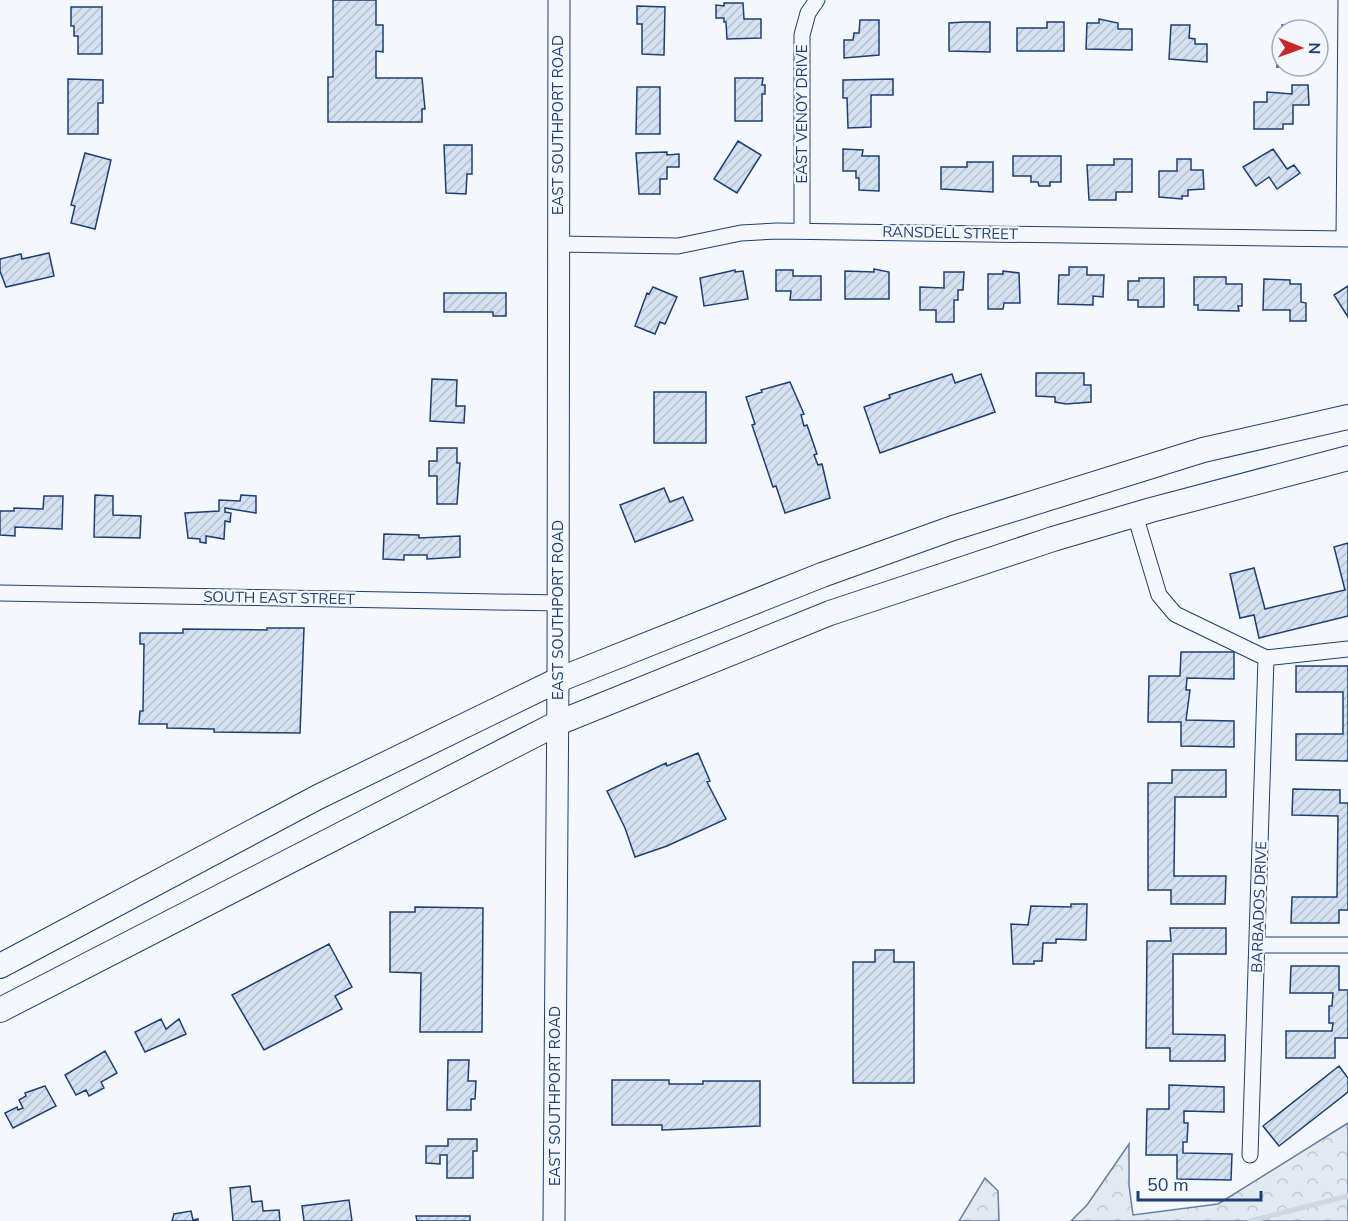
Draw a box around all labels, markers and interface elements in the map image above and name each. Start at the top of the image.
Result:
north arrow [1270,18,1330,78]
street label: EAST SOUTHPORT ROAD [548,35,568,215]
text: N [1303,42,1325,54]
street label: EAST VENOY DRIVE [792,44,812,184]
street label: RANSDELL STREET [882,222,1018,244]
street label: EAST SOUTHPORT ROAD [548,520,568,700]
street label: SOUTH EAST STREET [203,587,355,609]
street label: BARBADOS DRIVE [1247,841,1271,973]
street label: EAST SOUTHPORT ROAD [545,1006,565,1186]
scale bar [1138,1164,1261,1202]
text: 50 m [1147,1173,1189,1197]

